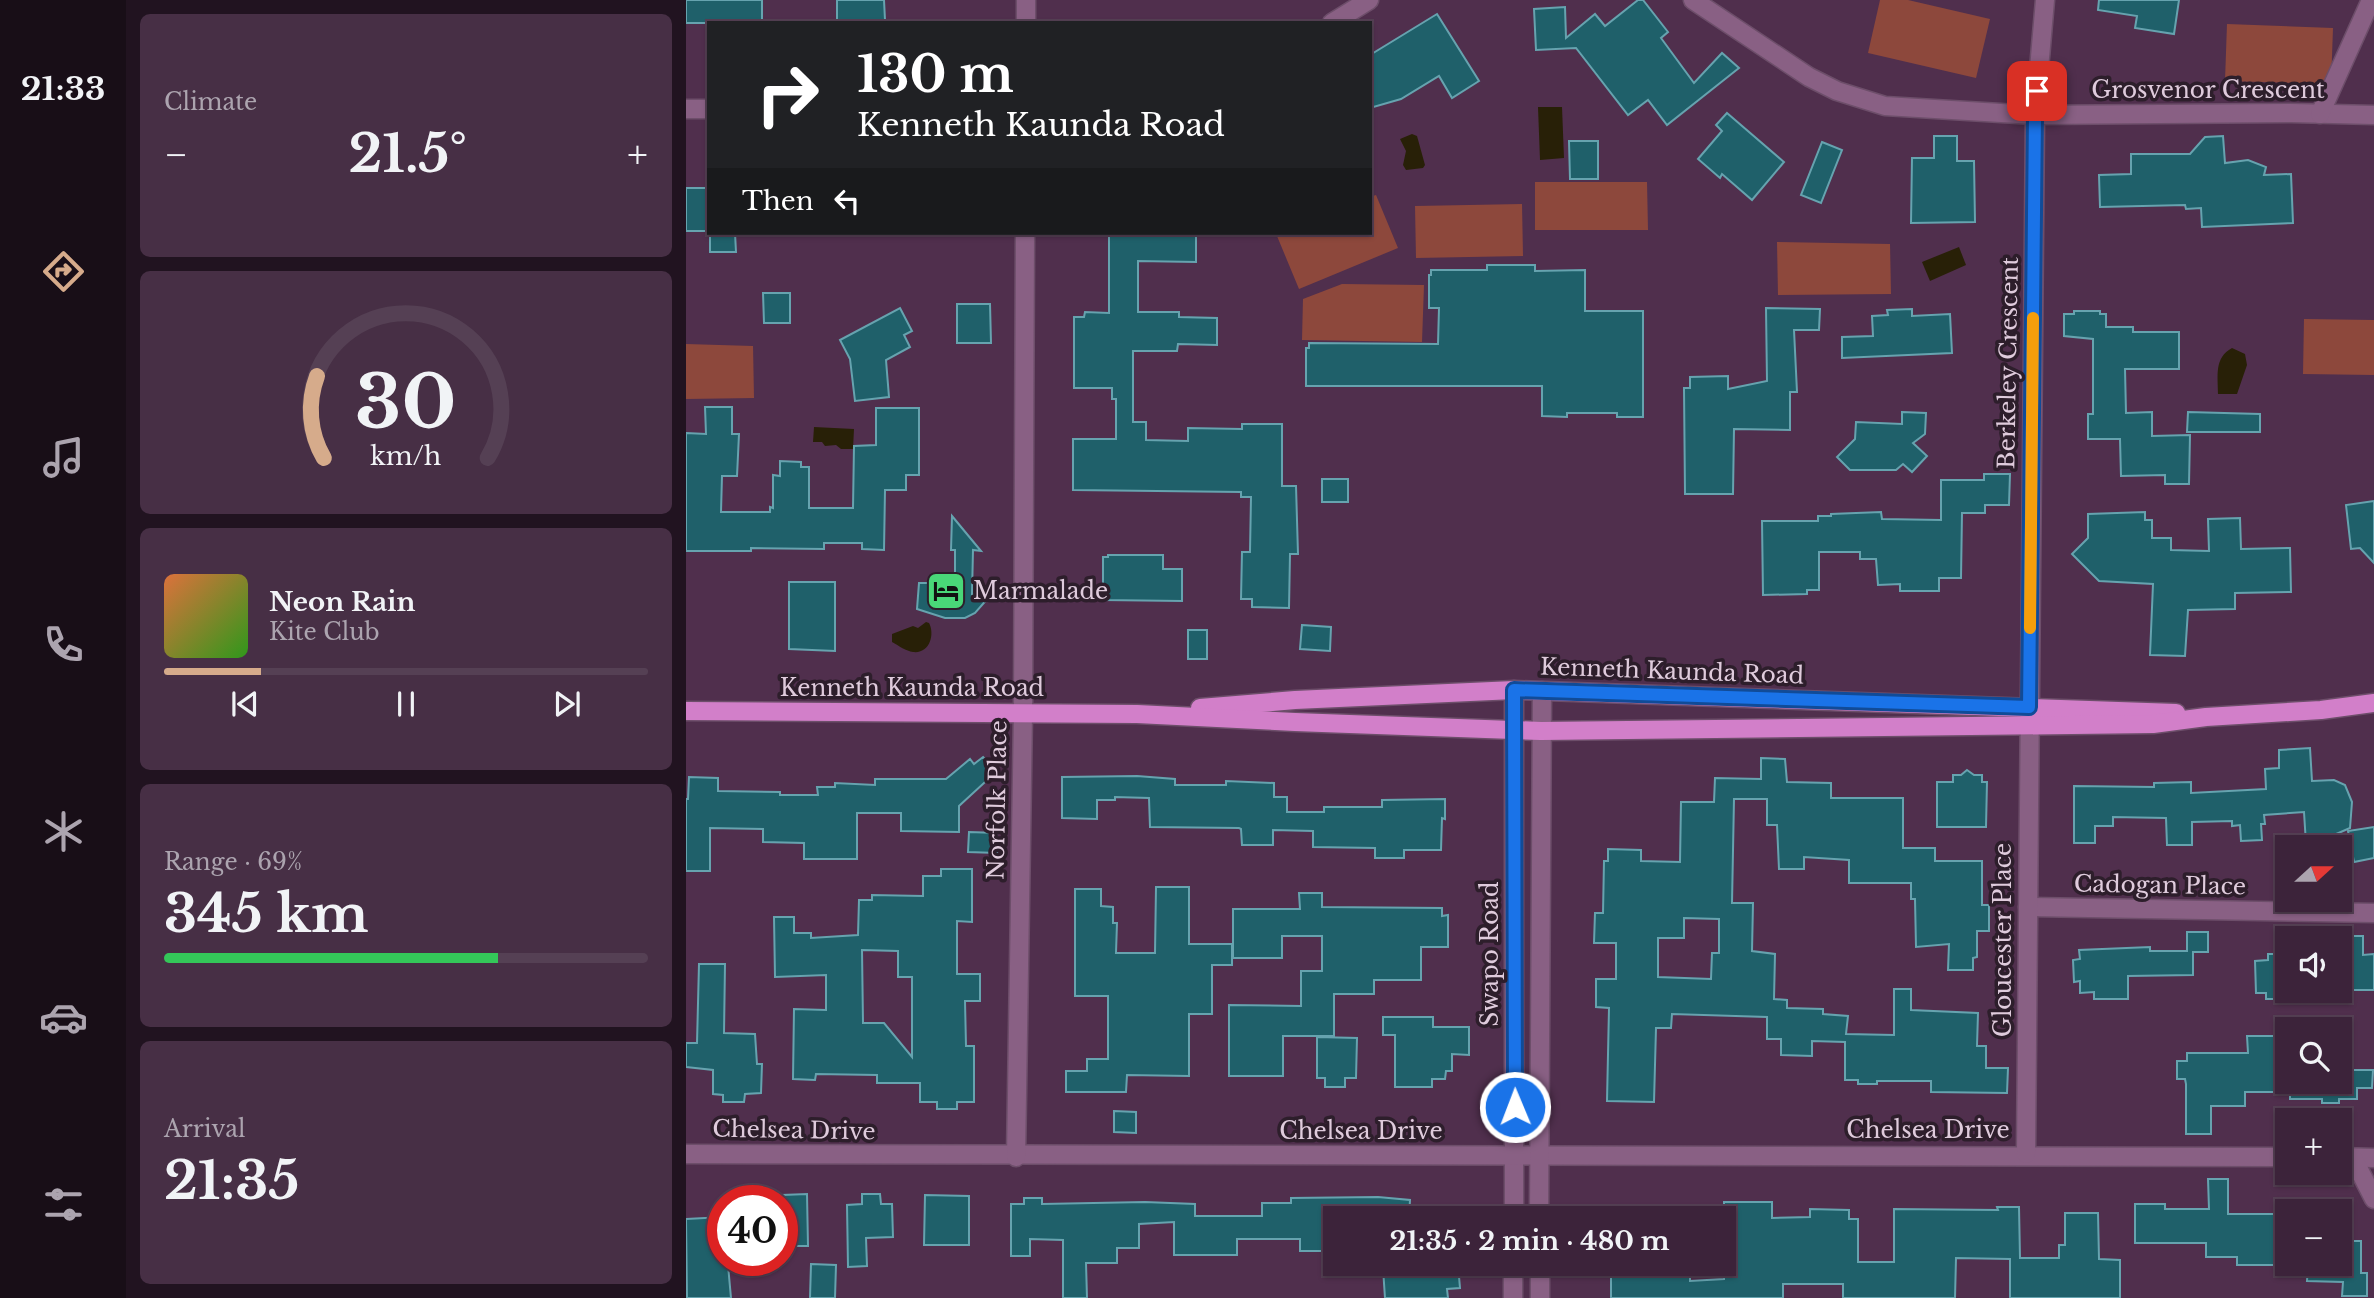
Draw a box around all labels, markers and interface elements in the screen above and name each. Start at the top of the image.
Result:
text: 130 m [857,44,1014,105]
icon: right [742,49,833,140]
pin [2007,61,2067,121]
text: 21:33 [21,69,105,109]
icon: arrive [2018,72,2056,110]
street label: Grosvenor Crescent [2091,76,2325,104]
text: Climate [164,88,257,116]
text: Kenneth Kaunda Road [857,105,1225,145]
text: 21.5° [348,122,467,186]
text: − [164,131,188,178]
text: + [627,131,648,178]
icon: left [828,182,866,220]
text: Then [742,185,814,217]
icon: directions [39,247,88,296]
street label: Berkeley Crescent [1992,256,2024,469]
text: 30 [355,358,457,449]
icon: music [39,433,88,482]
text: km/h [371,441,441,472]
hotel icon: Marmalade [925,570,967,612]
place label: Marmalade [973,577,1108,605]
text: Neon Rain [269,586,415,618]
text: Kite Club [269,618,380,646]
icon: phone [39,620,88,669]
street label: Kenneth Kaunda Road [1539,652,1805,690]
street label: Kenneth Kaunda Road [780,674,1044,702]
icon: previous [226,685,264,723]
icon: pause [387,685,425,723]
icon: next [548,685,586,723]
street label: Norfolk Place [982,720,1012,880]
icon: climate [39,807,88,856]
north arrow [2275,835,2352,912]
map controls [2275,835,2352,1276]
street label: Gloucester Place [1989,843,2017,1037]
text: Range · 69% [164,848,302,876]
street label: Cadogan Place [2074,869,2246,901]
street label: Swapo Road [1476,881,1504,1027]
text: 345 km [164,882,368,946]
button: sound [2275,926,2352,1003]
icon: car [39,993,88,1042]
button: search [2275,1017,2352,1094]
position arrow [1478,1070,1552,1144]
button: + [2275,1108,2352,1185]
text: Arrival [164,1115,245,1143]
street label: Chelsea Drive [712,1115,876,1145]
street label: Chelsea Drive [1846,1116,2010,1144]
street label: Chelsea Drive [1279,1117,1443,1145]
text: 21:35 [164,1149,299,1213]
icon: filters [39,1180,88,1229]
speed limit sign: 40 [707,1185,798,1276]
button: − [2275,1199,2352,1276]
text: 21:35 · 2 min · 480 m [1390,1225,1669,1257]

